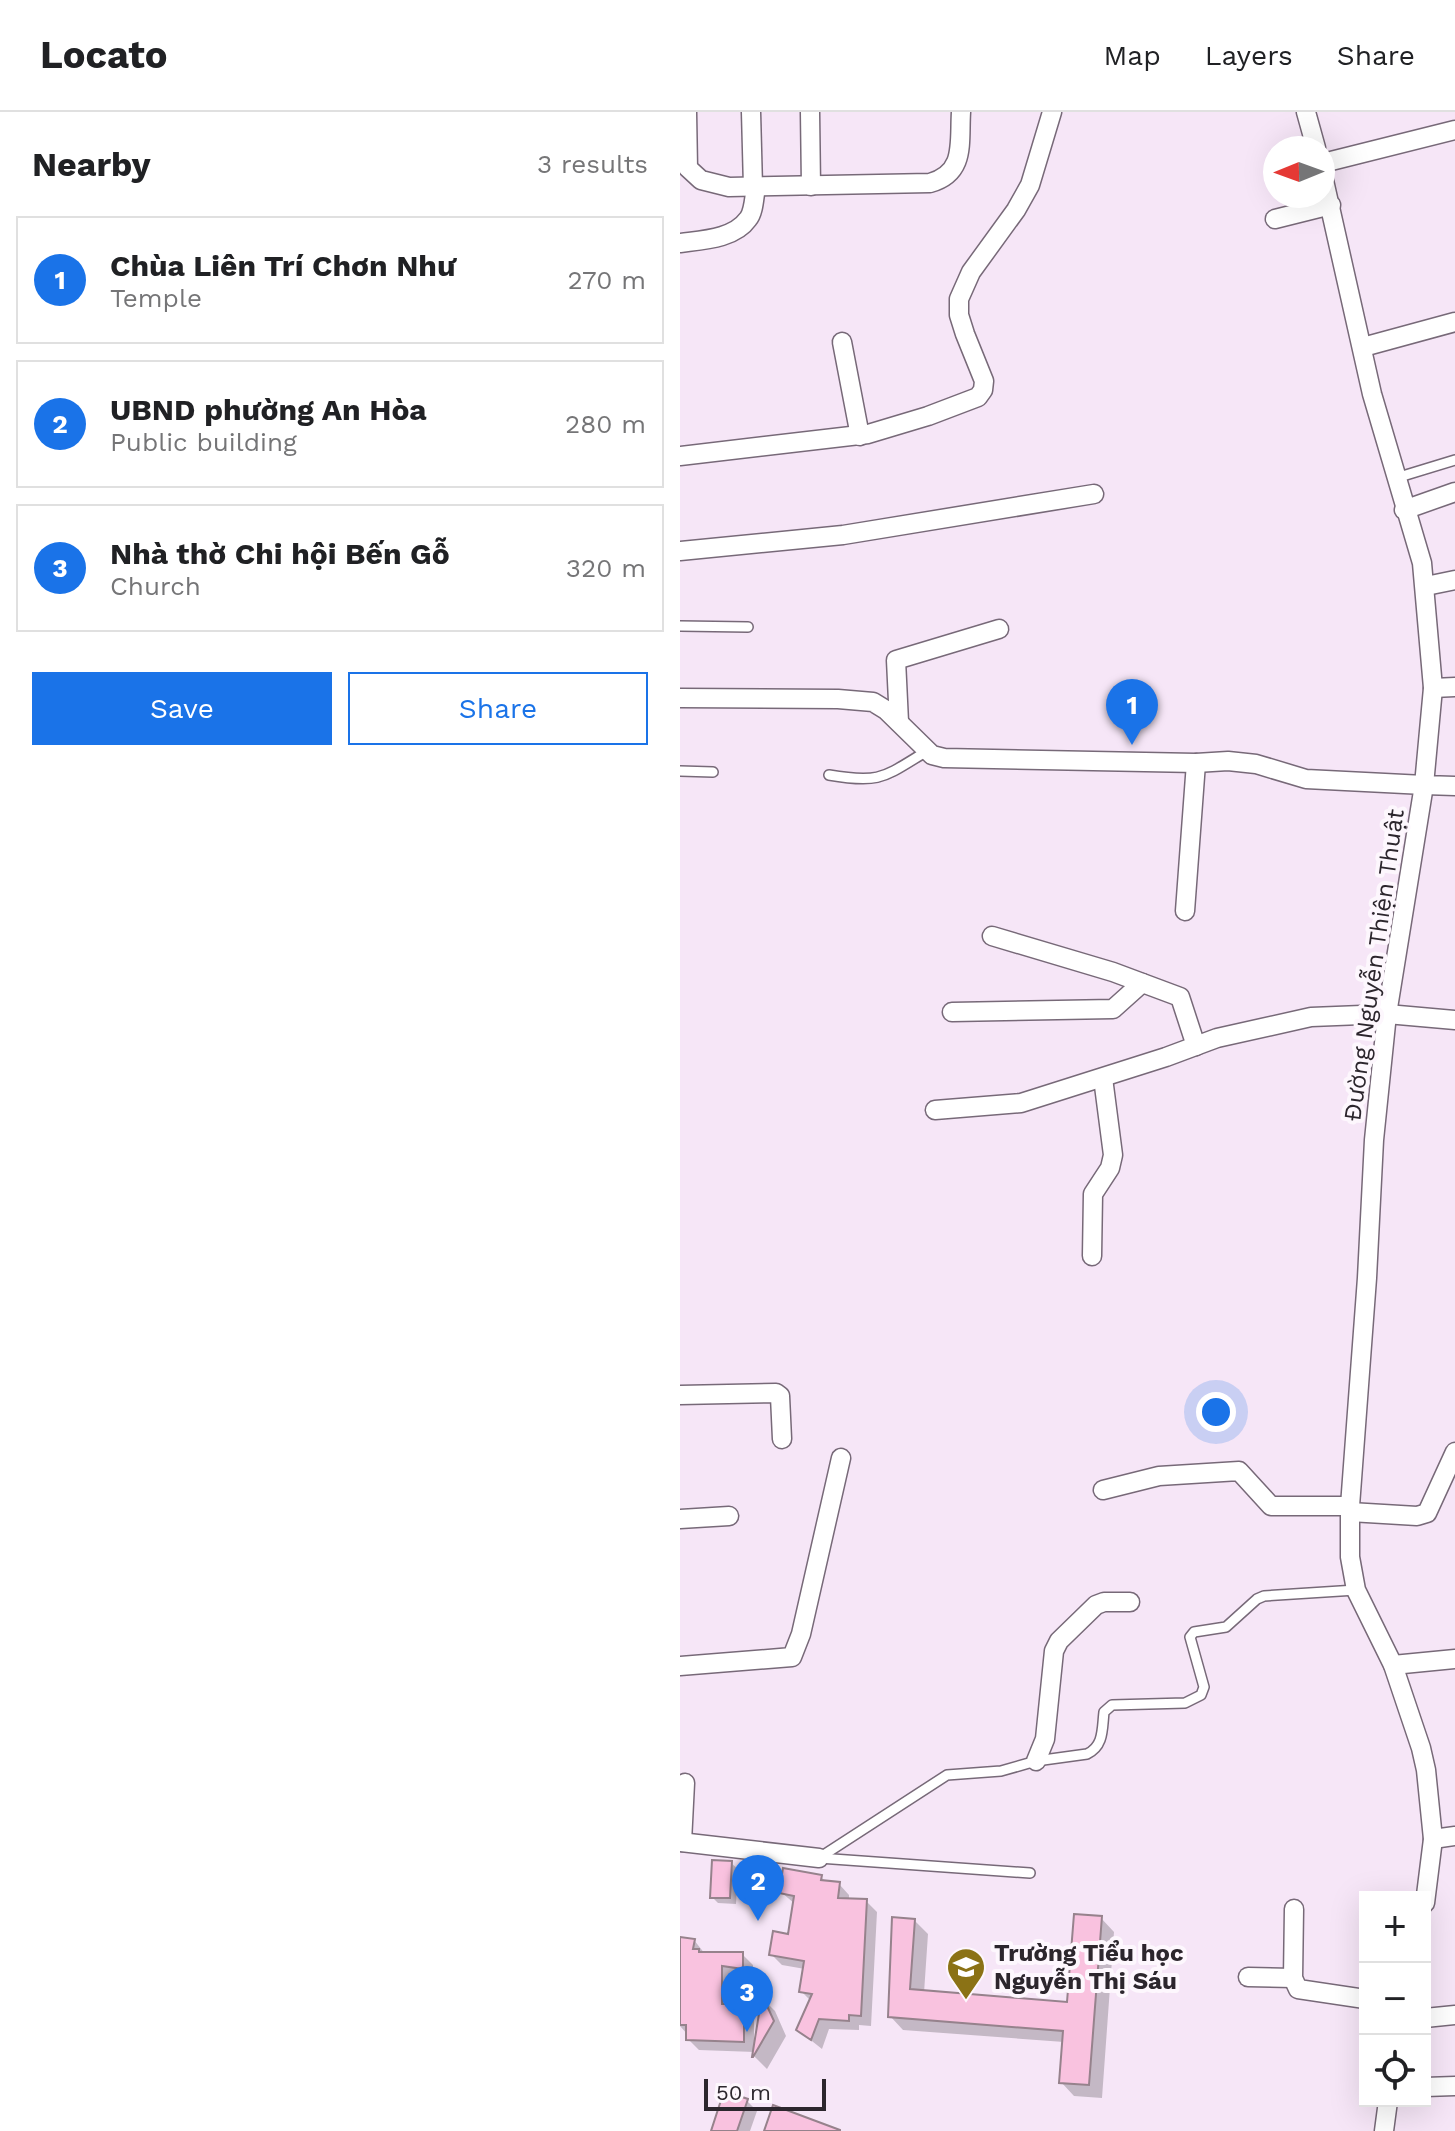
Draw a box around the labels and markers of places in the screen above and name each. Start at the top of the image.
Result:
pin: 1 [1106,679,1158,745]
pin: 2 [732,1855,784,1921]
place label: Trường Tiểu học Nguyễn Thị Sáu [994,1939,1184,1995]
school or university icon: Trường Tiểu học Nguyễn Thị Sáu [945,1946,987,2001]
pin: 3 [721,1966,773,2032]

